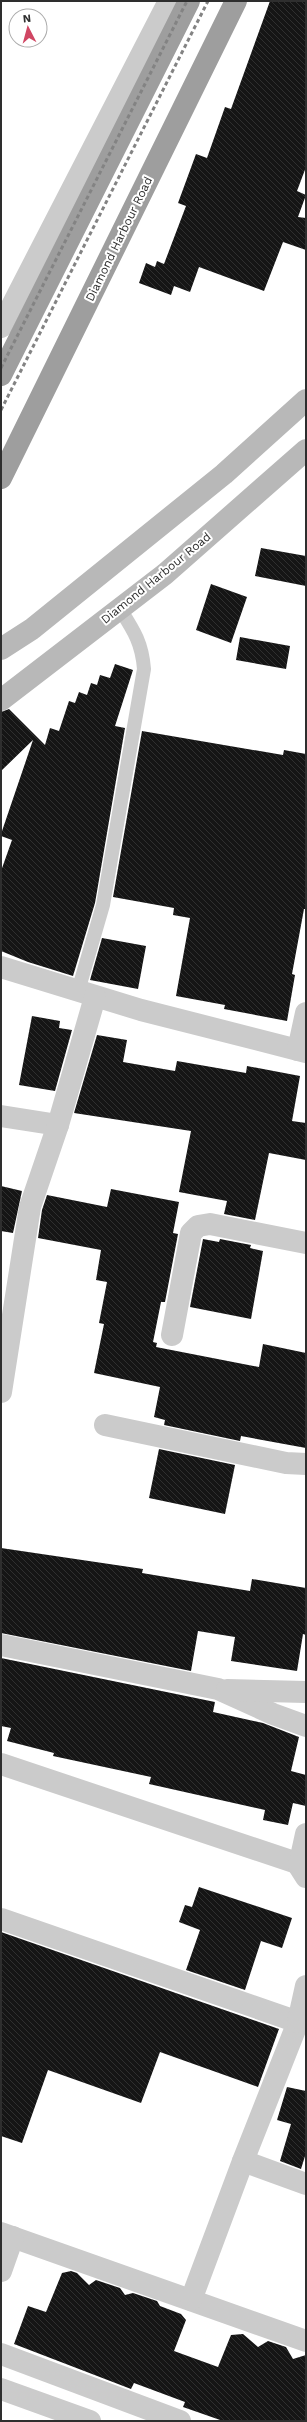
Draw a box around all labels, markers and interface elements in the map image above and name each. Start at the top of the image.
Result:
north arrow [8,8,48,48]
text: N [22,12,32,25]
street label: Diamond Harbour Road [83,174,155,304]
street label: Diamond Harbour Road [98,530,214,626]

